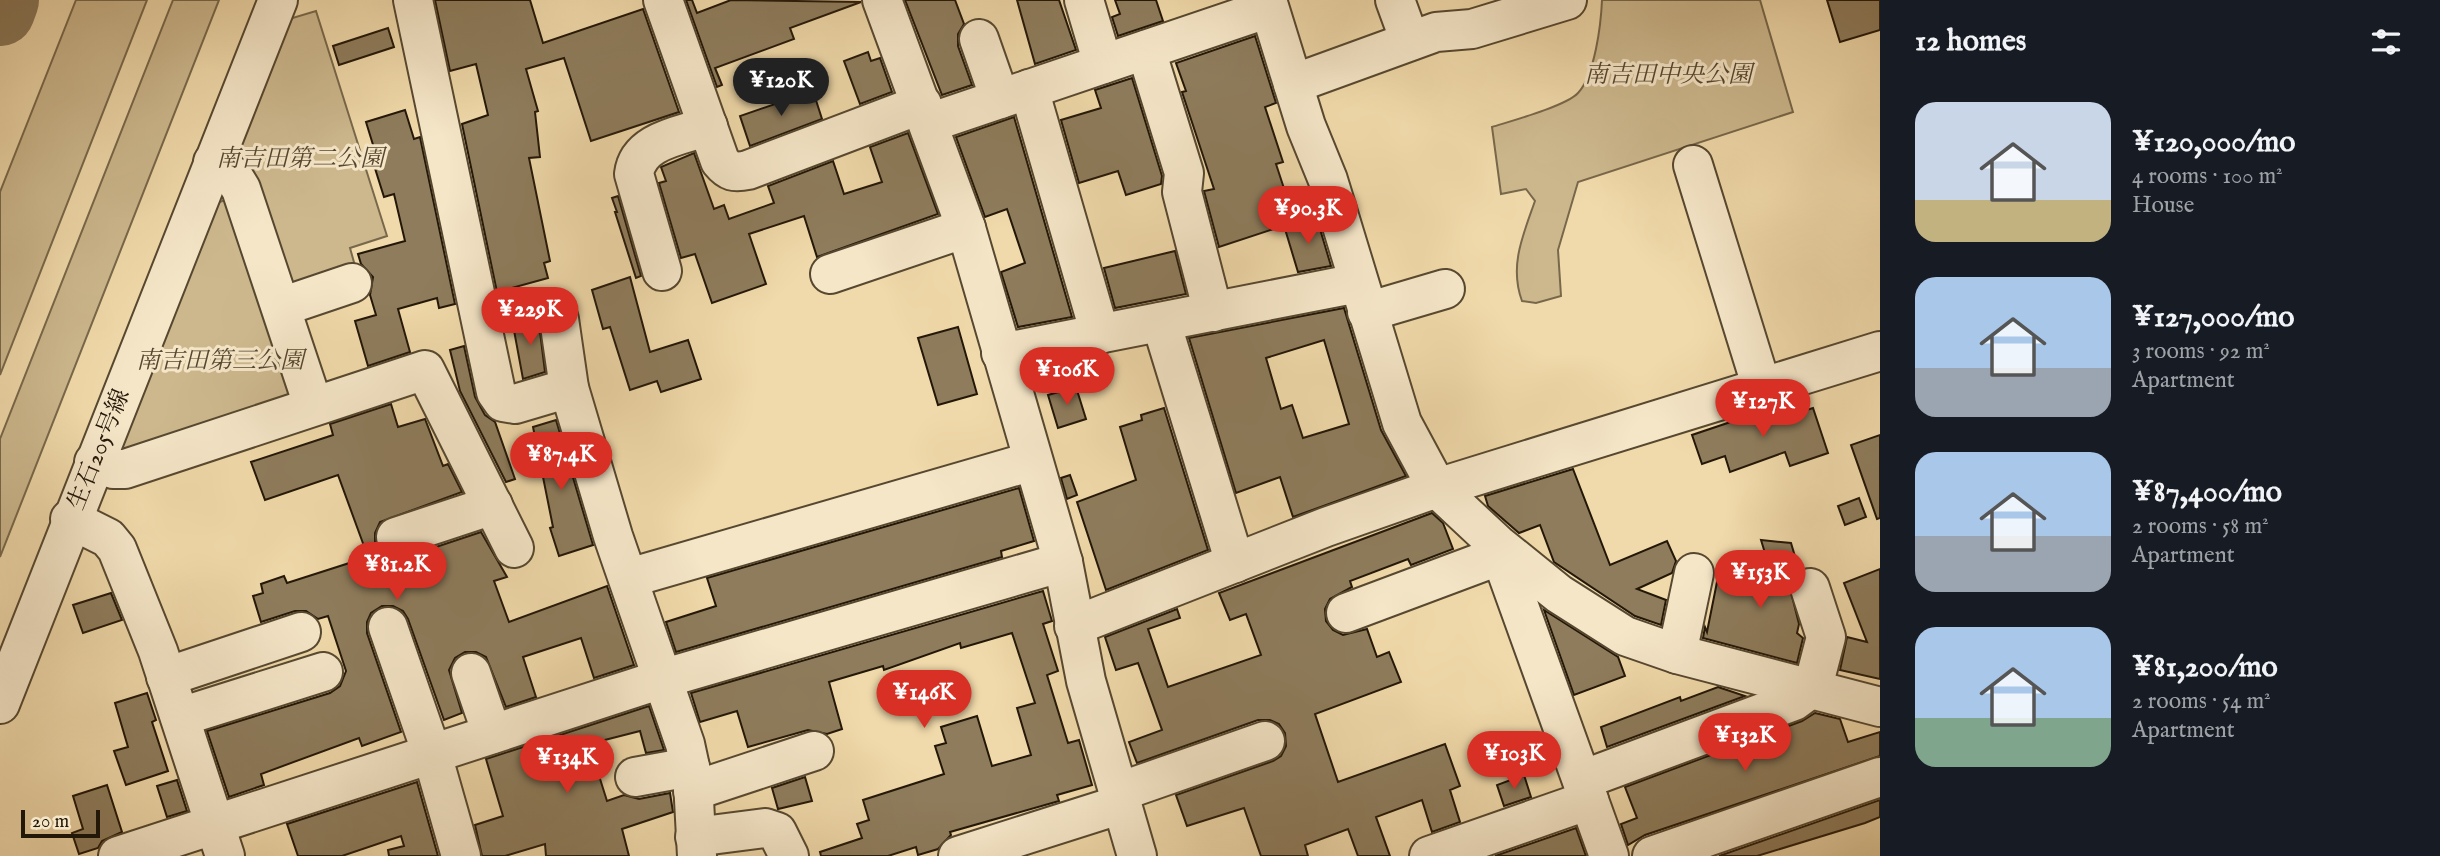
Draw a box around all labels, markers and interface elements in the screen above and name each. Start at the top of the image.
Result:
text: 12 homes [1915,23,2026,61]
icon: filters [2367,23,2405,61]
pin: ¥120K [732,58,830,118]
park label: 南吉田中央公園 [1584,60,1756,91]
text: ¥120K [749,66,813,95]
text: ¥120,000/mo [2132,124,2296,162]
icon: home [1971,130,2055,214]
park label: 南吉田第二公園 [216,144,388,175]
text: 4 rooms · 100 m² [2132,162,2283,191]
pin: ¥90.3K [1251,187,1365,246]
text: House [2132,191,2194,220]
text: ¥90.3K [1274,194,1342,223]
pin: ¥229K [481,288,579,347]
text: ¥229K [497,295,563,324]
text: ¥127,000/mo [2132,299,2294,337]
icon: home [1971,305,2055,389]
text: 3 rooms · 92 m² [2132,337,2270,366]
park label: 南吉田第三公園 [136,346,308,377]
pin: ¥106K [1018,348,1116,407]
text: ¥106K [1036,355,1098,384]
text: Apartment [2132,366,2235,395]
pin: ¥127K [1714,380,1812,439]
street label: 生石205号線 [61,385,138,515]
text: ¥127K [1731,387,1795,416]
pin: ¥87.4K [504,433,618,492]
text: ¥87.4K [526,440,596,469]
text: ¥87,400/mo [2132,474,2282,512]
icon: home [1971,480,2055,564]
text: 2 rooms · 58 m² [2132,512,2269,541]
text: Apartment [2132,541,2235,570]
pin: ¥81.2K [340,542,454,602]
text: ¥81.2K [364,550,430,579]
pin: ¥153K [1711,550,1809,610]
text: ¥153K [1731,558,1789,587]
text: ¥81,200/mo [2132,649,2278,687]
icon: home [1971,655,2055,739]
pin: ¥146K [875,670,973,730]
text: ¥146K [893,678,955,707]
text: 2 rooms · 54 m² [2132,687,2271,716]
pin: ¥132K [1696,714,1794,773]
text: Apartment [2132,716,2235,745]
text: ¥132K [1714,721,1776,750]
pin: ¥103K [1465,732,1563,791]
pin: ¥134K [518,736,616,795]
text: ¥103K [1483,739,1545,768]
text: ¥134K [536,743,598,772]
scale bar [21,807,100,839]
text: 20 m [32,810,69,834]

